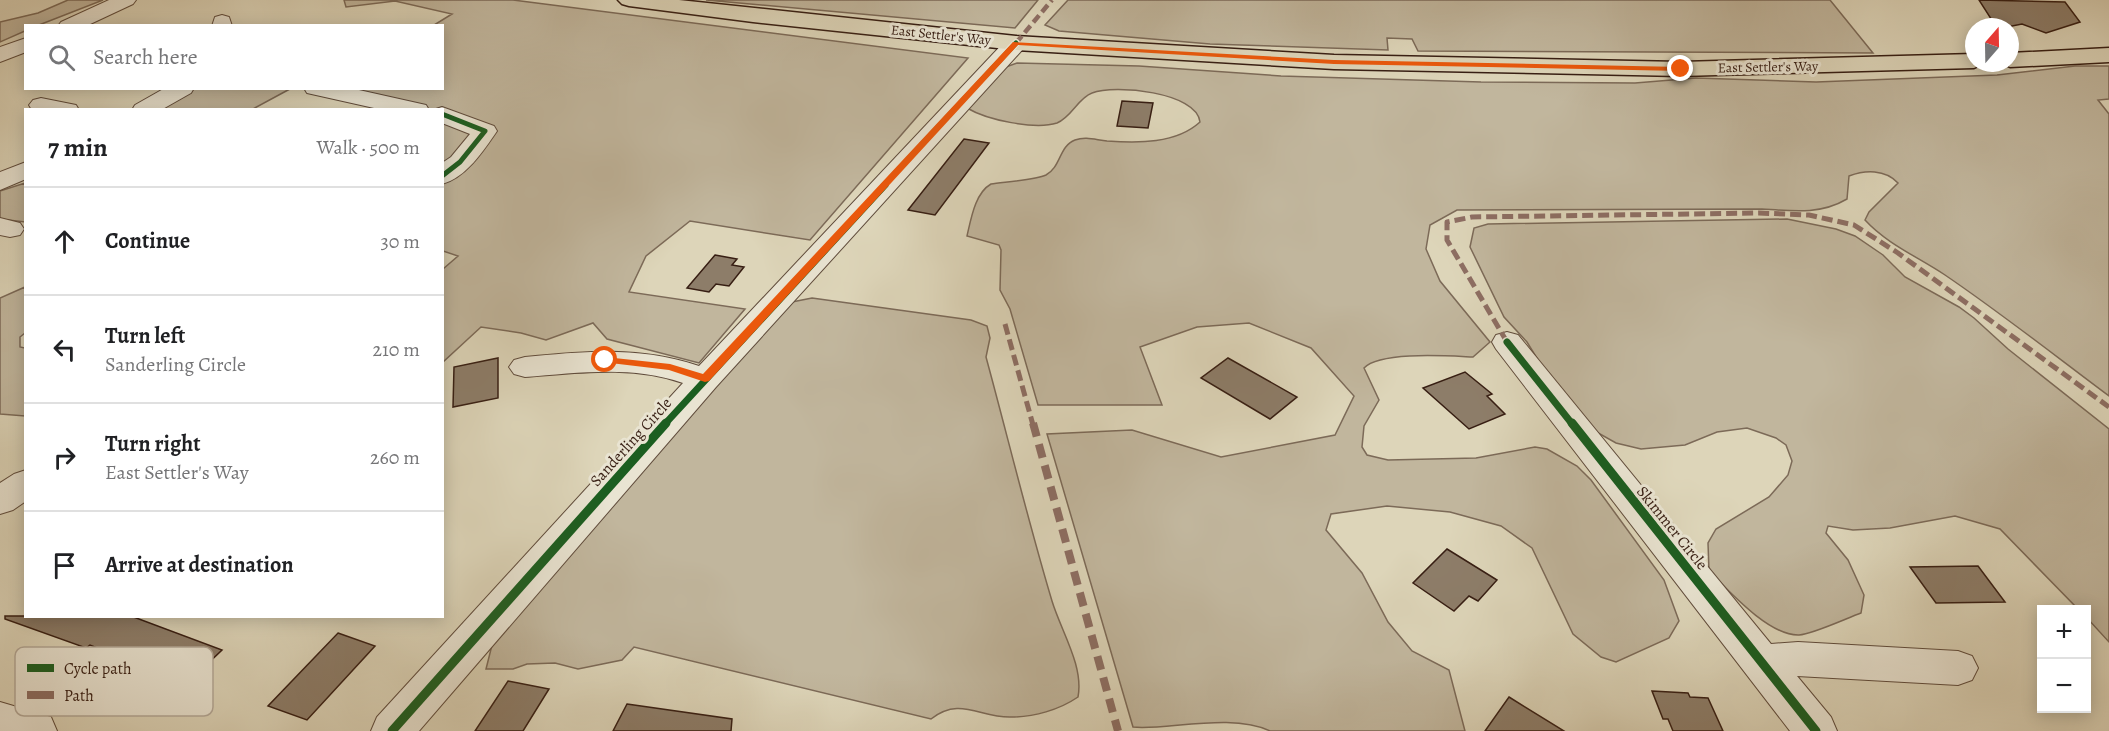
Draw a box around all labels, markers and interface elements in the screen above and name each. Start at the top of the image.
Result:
north arrow [1965,18,2019,72]
street label: East Settler's Way [890,20,993,50]
search box [24,24,444,90]
icon: search [45,41,78,74]
text: Search here [93,42,198,72]
route end [1667,55,1693,81]
street label: East Settler's Way [1718,57,1819,77]
text: 7 min [48,130,108,165]
text: Walk · 500 m [316,134,420,161]
icon: ahead [48,225,81,258]
text: Continue [105,226,190,256]
text: 30 m [380,228,420,255]
text: Turn left [105,321,185,351]
icon: left [48,333,81,366]
text: 210 m [372,336,420,363]
route start [591,346,617,372]
text: Sanderling Circle [105,351,246,378]
street label: Sanderling Circle [585,393,677,491]
text: Turn right [105,429,201,459]
icon: right [48,441,81,474]
text: 260 m [370,444,420,471]
text: East Settler's Way [105,459,249,486]
street label: Skimmer Circle [1631,481,1713,575]
icon: arrive [48,549,81,582]
text: Arrive at destination [105,550,294,580]
map controls [2037,605,2091,713]
button: + [2037,605,2091,659]
legend [15,647,213,716]
text: Cycle path [64,658,132,680]
button: − [2037,659,2091,713]
text: Path [64,685,94,707]

